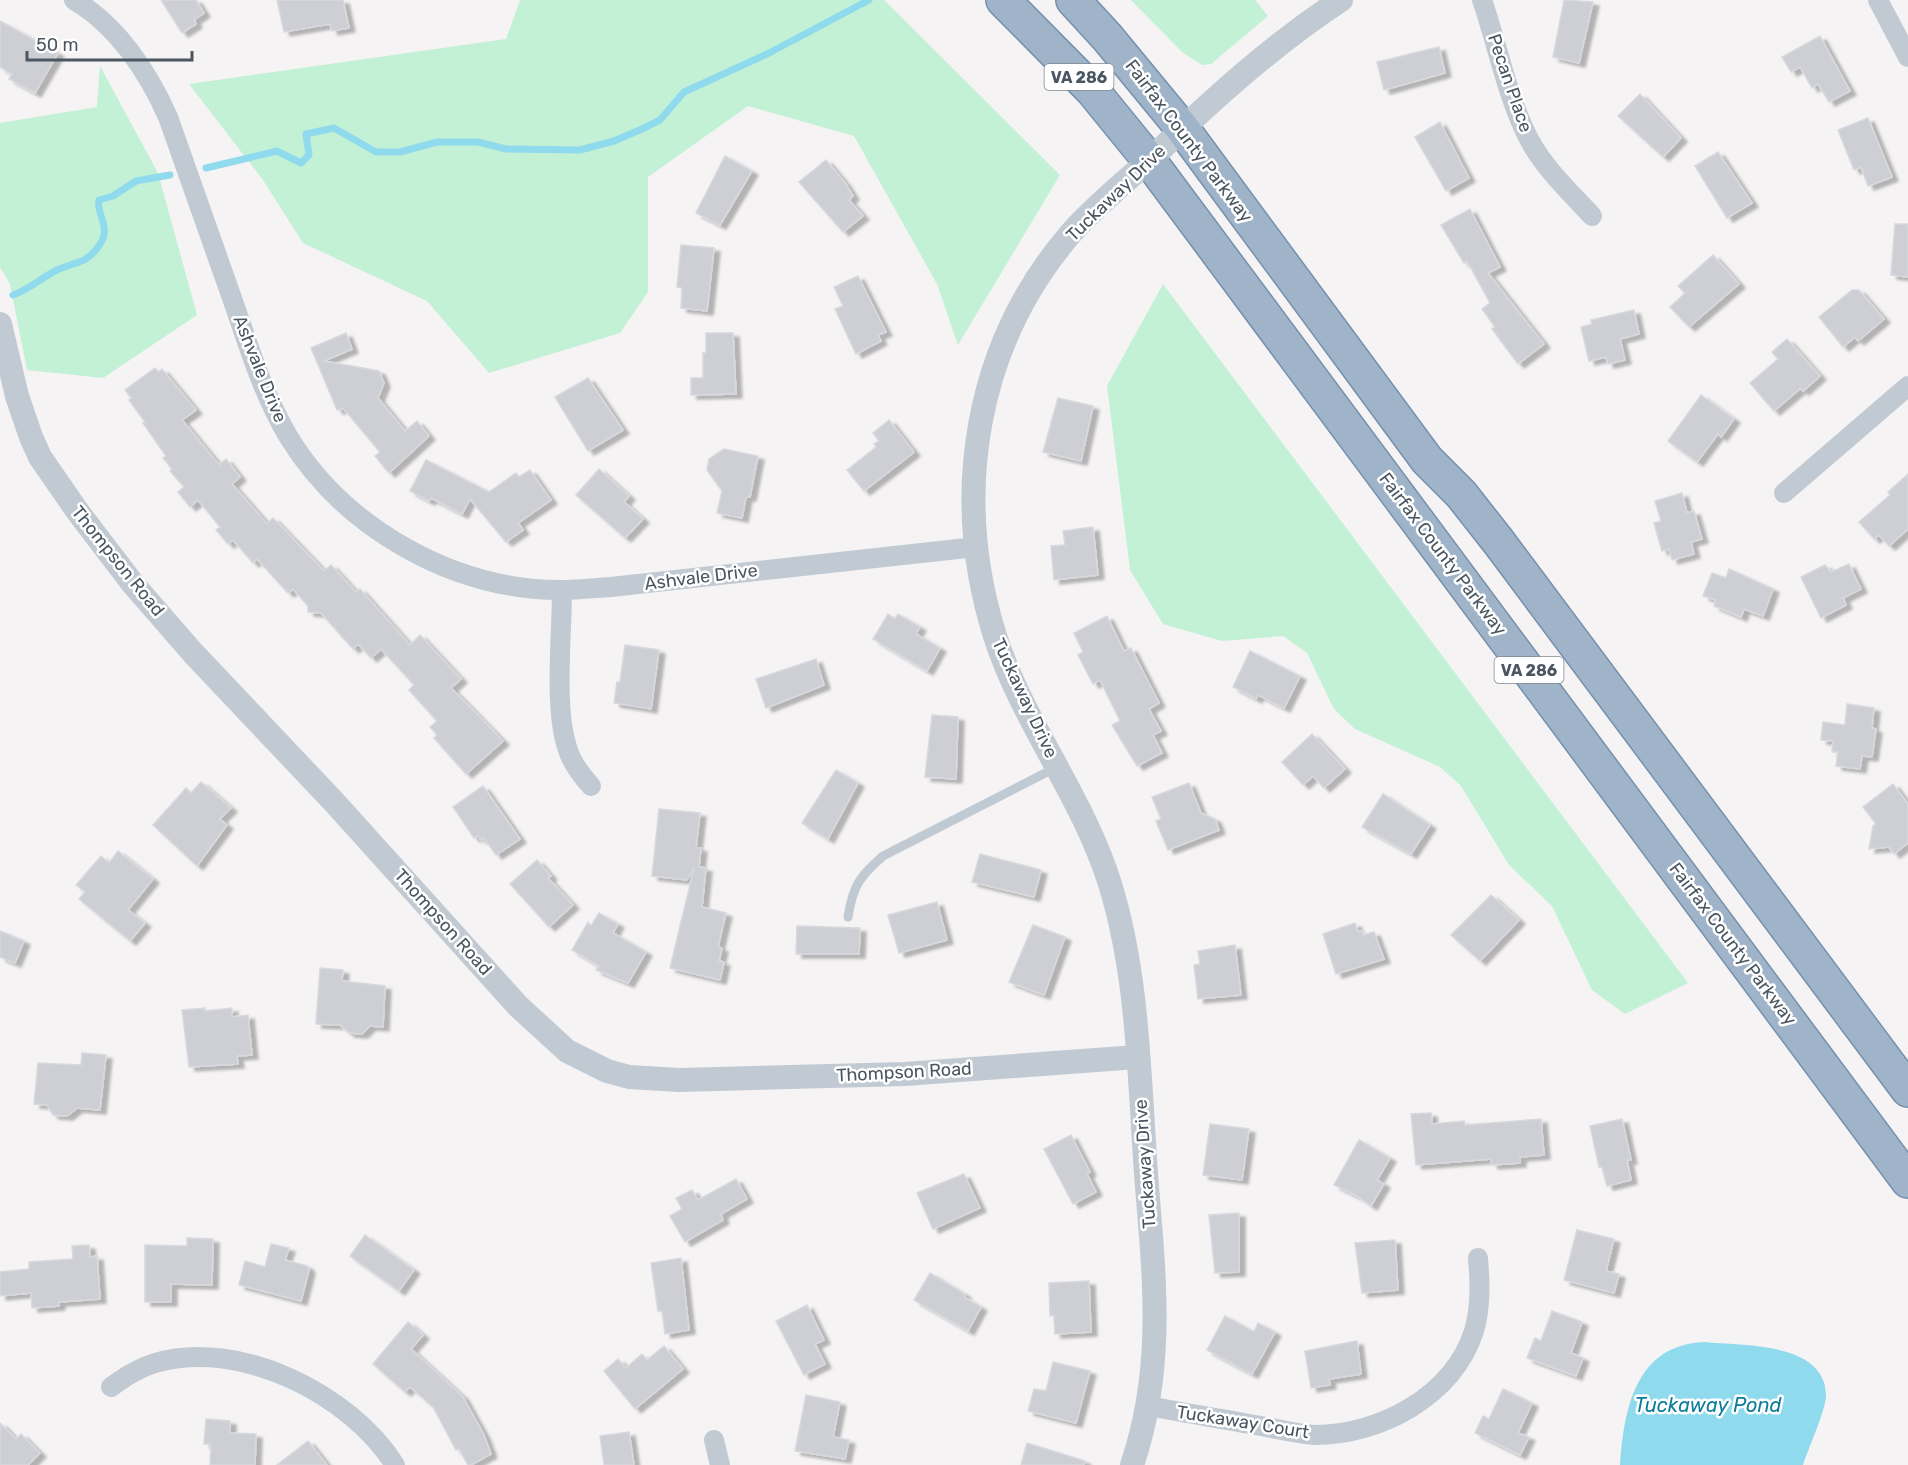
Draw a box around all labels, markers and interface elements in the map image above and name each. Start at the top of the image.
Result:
scale bar [27,24,192,62]
street label: Pecan Place [1483,31,1537,135]
text: 50 m [36,34,79,56]
street label: Fairfax County Parkway [1121,55,1257,227]
road number: VA 286 [1044,64,1114,90]
street label: Tuckaway Drive [1062,140,1170,246]
street label: Ashvale Drive [229,312,291,426]
street label: Fairfax County Parkway [1375,468,1511,640]
street label: Thompson Road [67,501,169,621]
street label: Ashvale Drive [643,559,759,595]
street label: Tuckaway Drive [988,635,1062,761]
road number: VA 286 [1494,657,1564,683]
street label: Fairfax County Parkway [1665,858,1801,1030]
street label: Thompson Road [389,864,497,980]
street label: Thompson Road [836,1057,972,1087]
street label: Tuckaway Drive [1129,1098,1161,1230]
water label: Tuckaway Pond [1634,1393,1783,1417]
street label: Tuckaway Court [1175,1401,1311,1443]

